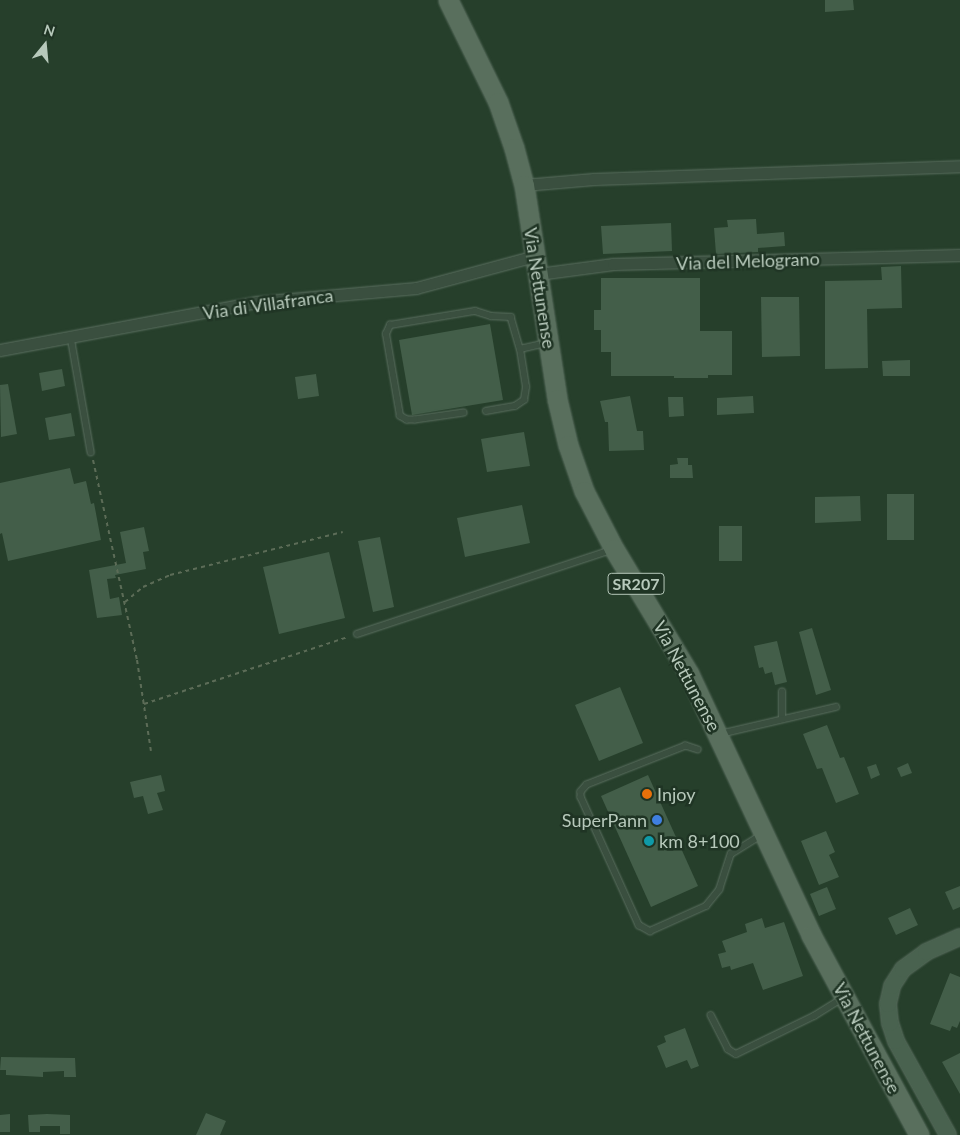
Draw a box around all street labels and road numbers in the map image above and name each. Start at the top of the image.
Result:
street label: Via Nettunense [520,226,560,350]
street label: Via del Melograno [676,248,820,274]
street label: Via di Villafranca [201,284,335,324]
road number: SR207 [607,570,665,598]
street label: Via Nettunense [649,617,725,735]
street label: Via Nettunense [829,979,905,1097]

